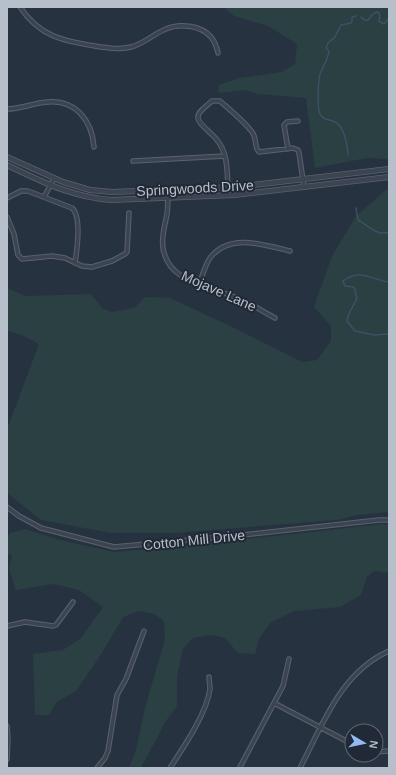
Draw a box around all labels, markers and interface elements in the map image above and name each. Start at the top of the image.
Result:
street label: Springwoods Drive [136,177,254,199]
street label: Mojave Lane [179,267,259,315]
street label: Cotton Mill Drive [142,527,246,553]
north arrow [344,723,384,763]
text: N [367,740,380,749]

